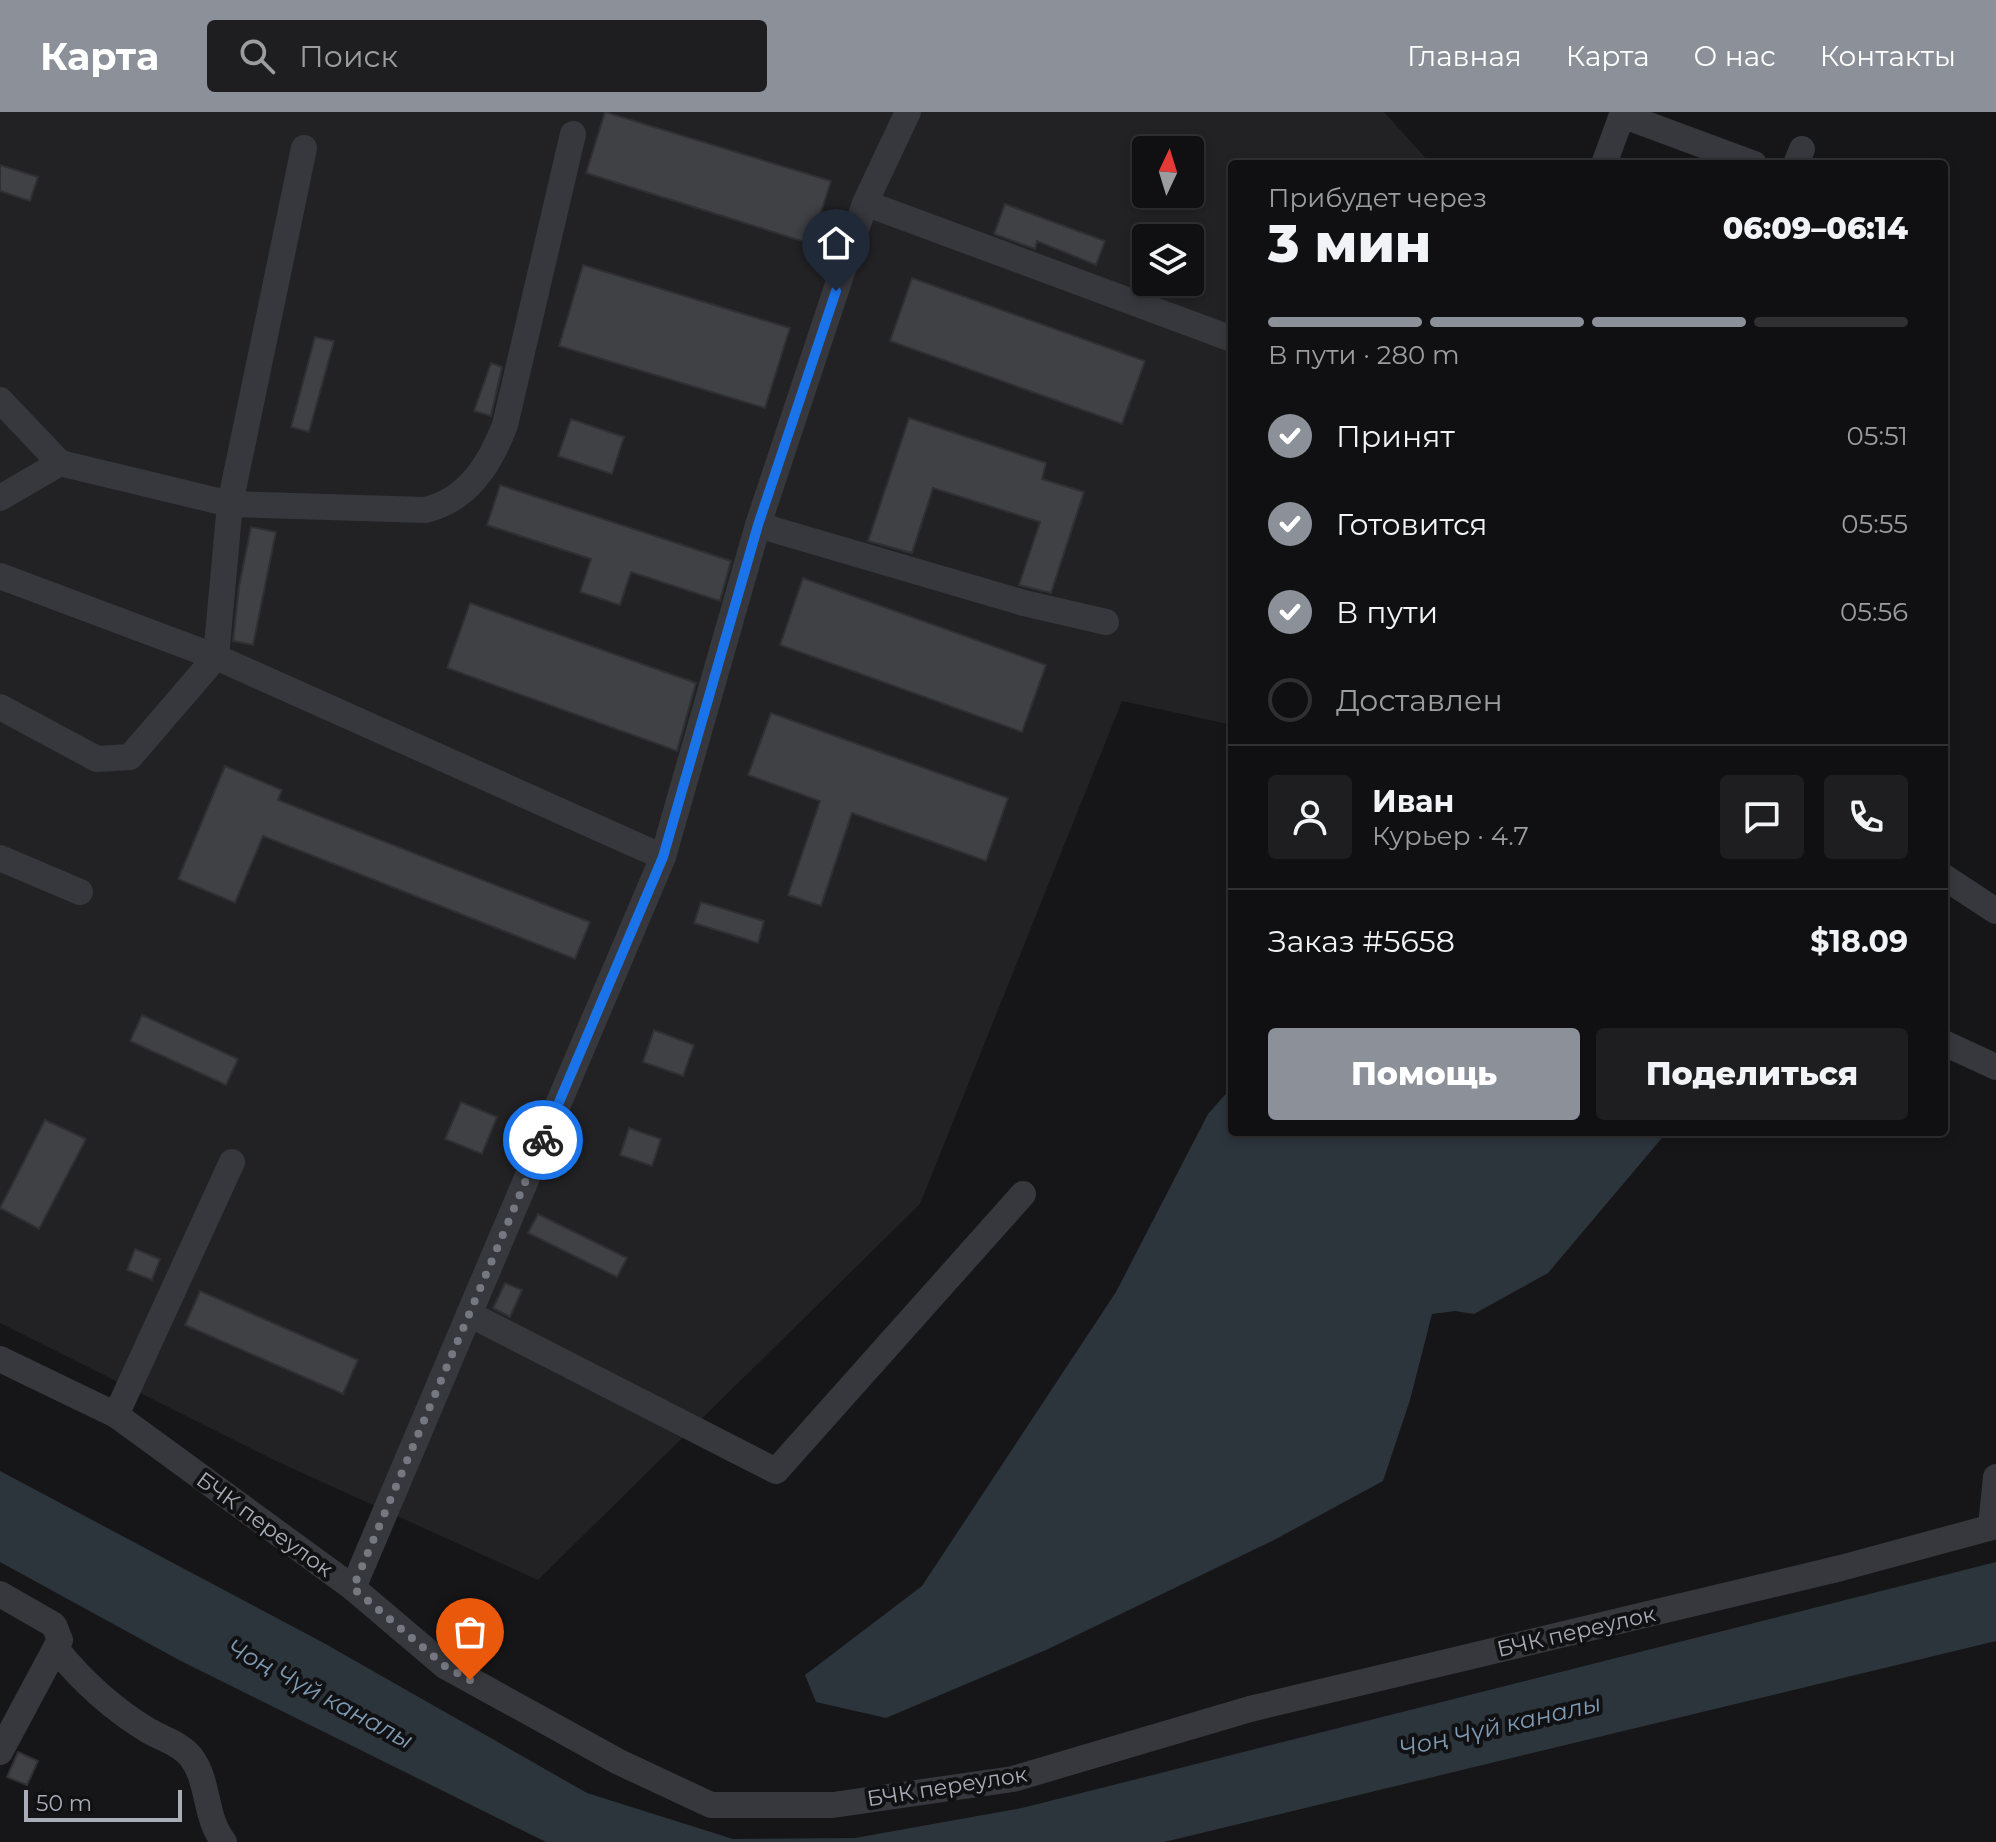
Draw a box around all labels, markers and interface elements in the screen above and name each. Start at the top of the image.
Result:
search box [207,20,767,92]
text: Карта [40,33,159,80]
icon: search [235,34,279,78]
text: Поиск [299,38,398,75]
text: Главная [1407,39,1522,73]
text: Карта [1566,39,1650,73]
text: О нас [1694,39,1776,73]
text: Контакты [1820,39,1956,73]
north arrow [1132,136,1204,208]
map controls [1132,136,1204,296]
text: Прибудет через [1268,182,1487,214]
pin [802,209,870,291]
text: 06:09–06:14 [1723,210,1908,247]
text: 3 мин [1268,212,1431,275]
icon: home [814,221,858,265]
button: layers [1132,224,1204,296]
text: В пути · 280 m [1268,339,1460,371]
icon: check [1268,414,1312,458]
text: Принят [1336,418,1455,455]
text: 05:51 [1846,420,1908,452]
icon: check [1268,502,1312,546]
text: Готовится [1336,506,1488,543]
text: 05:55 [1841,508,1908,540]
icon: check [1268,590,1312,634]
text: В пути [1336,594,1438,631]
text: 05:56 [1840,596,1908,628]
text: Доставлен [1336,682,1503,719]
button: person [1268,775,1352,859]
button: chat [1720,775,1804,859]
button: phone [1824,775,1908,859]
text: Иван [1372,783,1454,820]
text: Курьер · 4.7 [1372,820,1529,852]
text: Заказ #5658 [1268,923,1455,960]
text: $18.09 [1810,923,1908,960]
button: Помощь [1268,1028,1580,1120]
button: Поделиться [1596,1028,1908,1120]
courier [503,1100,583,1180]
icon: bike [521,1118,565,1162]
street label: БЧК переулок [191,1466,338,1583]
pin [436,1598,504,1680]
street label: БЧК переулок [1494,1600,1658,1663]
icon: bag [448,1610,492,1654]
water label: Чоң Чүй каналы [222,1632,418,1755]
water label: Чоң Чүй каналы [1396,1688,1604,1763]
street label: БЧК переулок [865,1760,1029,1812]
scale bar [24,1786,182,1822]
text: 50 m [36,1790,92,1817]

